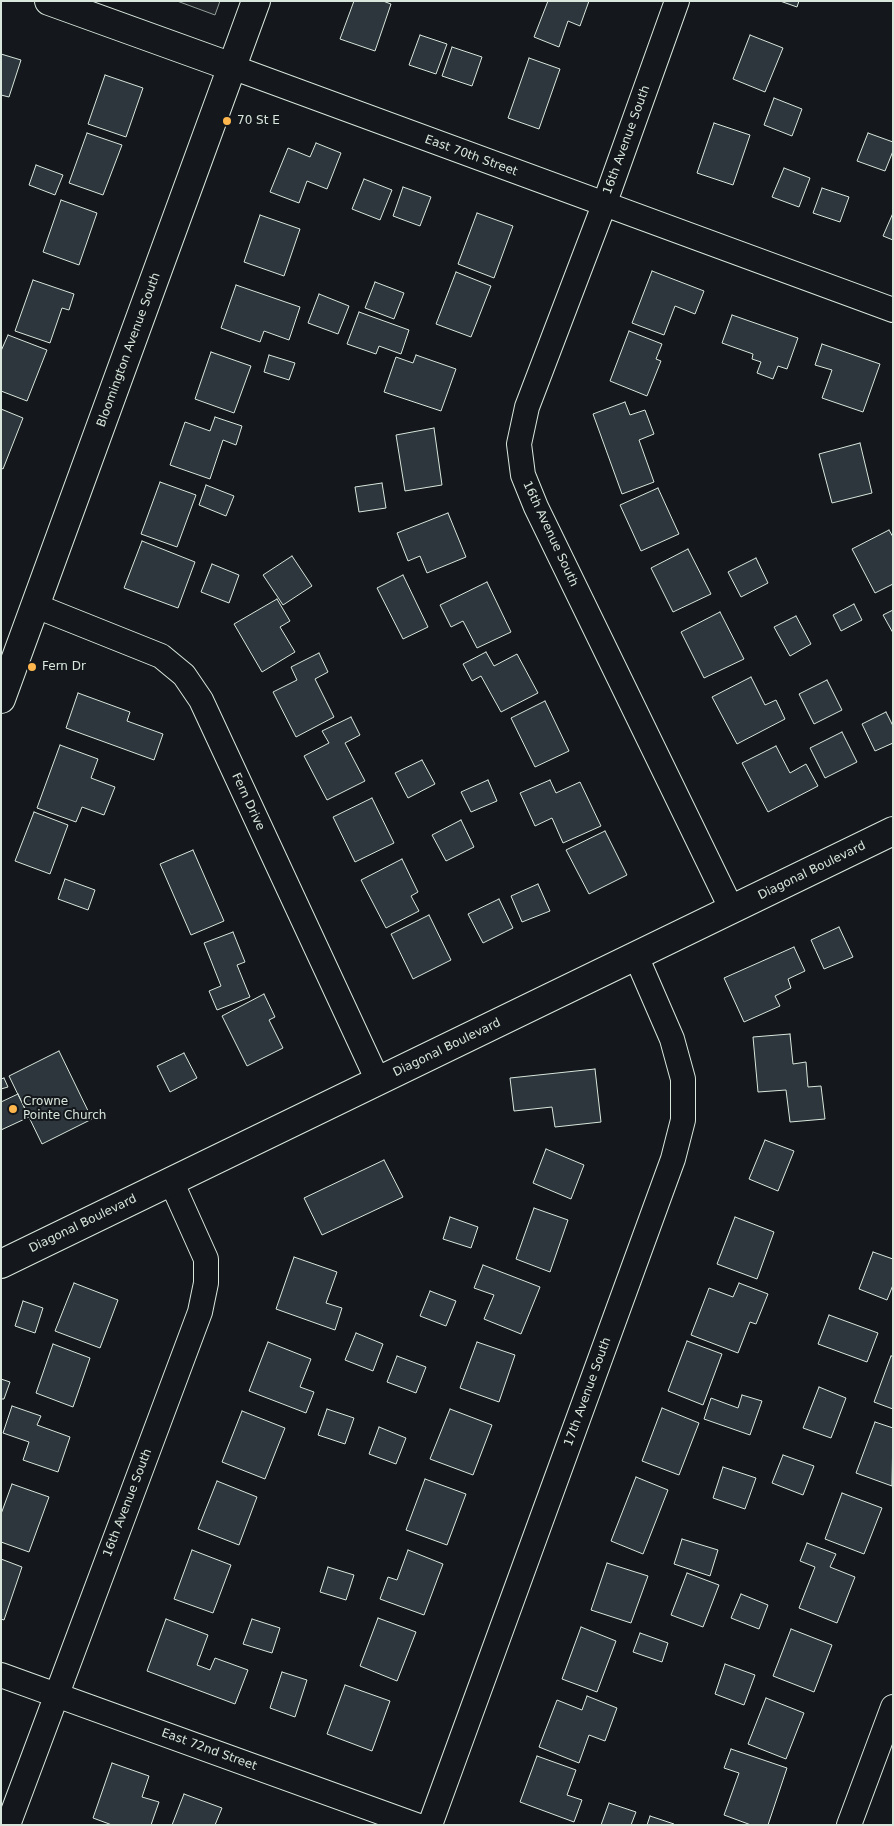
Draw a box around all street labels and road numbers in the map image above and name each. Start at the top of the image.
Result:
street label: 16th Avenue South [601,84,653,196]
street label: East 70th Street [423,133,519,179]
street label: Bloomington Avenue South [94,271,164,429]
street label: 16th Avenue South [519,479,581,589]
street label: Fern Drive [228,771,268,833]
street label: Diagonal Boulevard [756,839,868,903]
street label: Diagonal Boulevard [391,1016,503,1080]
street label: Diagonal Boulevard [27,1192,139,1256]
street label: 17th Avenue South [562,1336,614,1448]
street label: 16th Avenue South [101,1447,155,1559]
street label: East 72nd Street [159,1726,259,1774]

